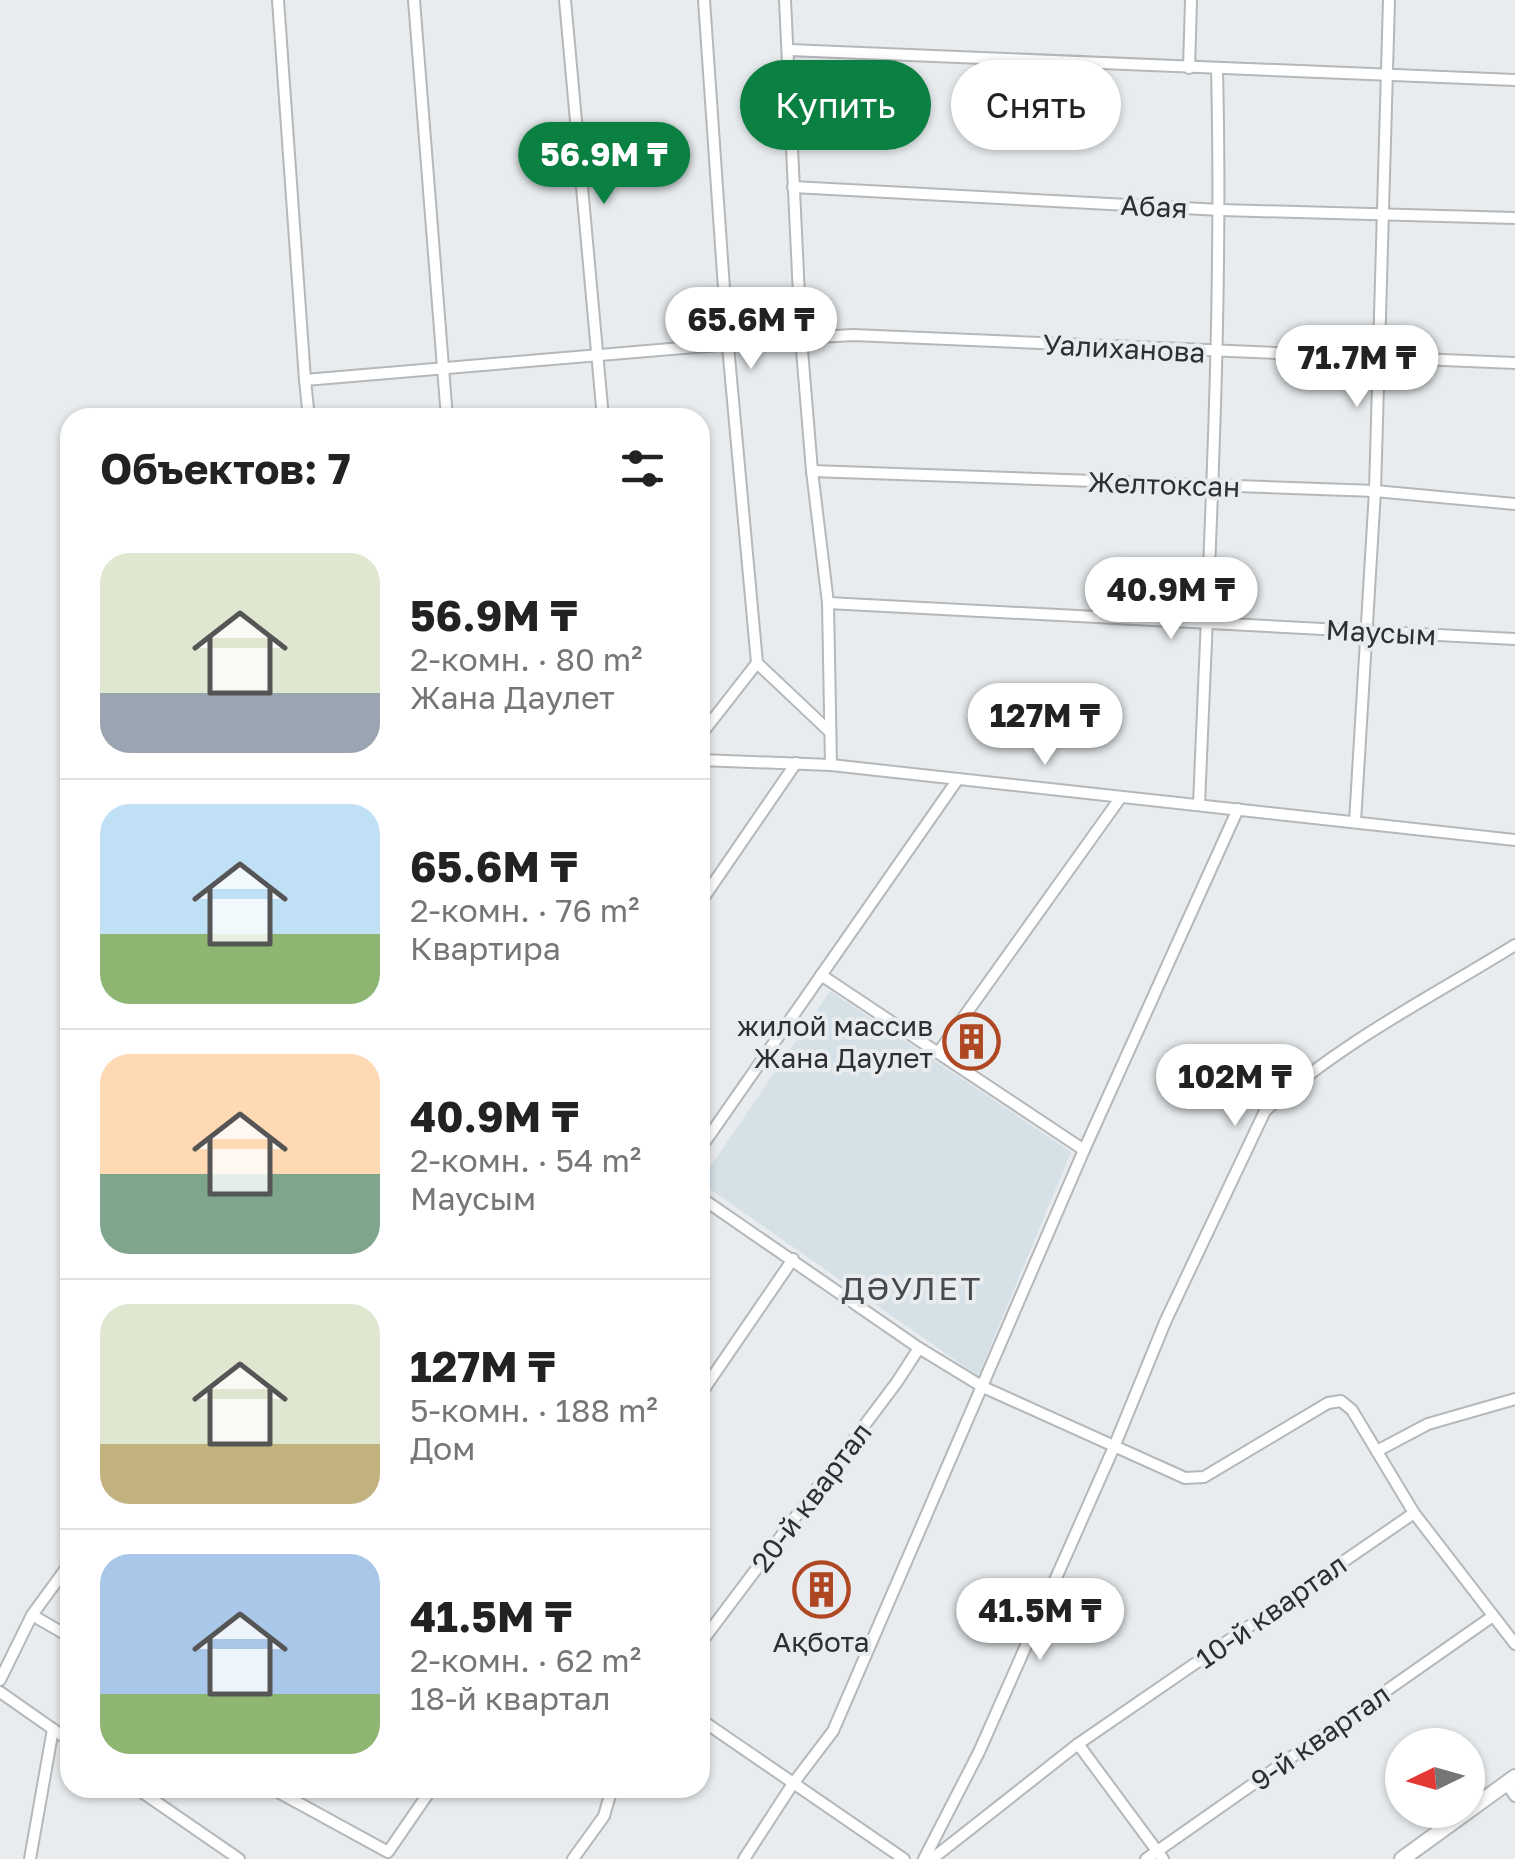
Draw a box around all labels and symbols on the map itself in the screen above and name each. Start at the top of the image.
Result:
pin: 56.9M ₸ [512,122,696,207]
street label: Абая [1120,188,1188,224]
pin: 65.6M ₸ [659,287,843,372]
pin: 71.7M ₸ [1265,325,1449,410]
street label: Уалиханова [1042,327,1206,369]
street label: Желтоксан [1087,465,1241,503]
pin: 40.9M ₸ [1079,557,1263,642]
street label: Маусым [1325,613,1437,651]
pin: 127M ₸ [964,683,1126,768]
place label: жилой массив Жана Даулет [737,1009,933,1074]
building icon: жилой массив Жана Даулет [942,1011,1002,1071]
pin: 102M ₸ [1154,1044,1316,1129]
district label: ДӘУЛЕТ [841,1269,983,1307]
street label: 20-й квартал [744,1416,878,1578]
street label: 10-й квартал [1190,1547,1352,1675]
building icon: Ақбота [791,1560,851,1620]
pin: 41.5M ₸ [948,1578,1132,1663]
place label: Ақбота [773,1625,869,1658]
street label: 9-й квартал [1244,1677,1396,1797]
north arrow [1385,1728,1485,1828]

